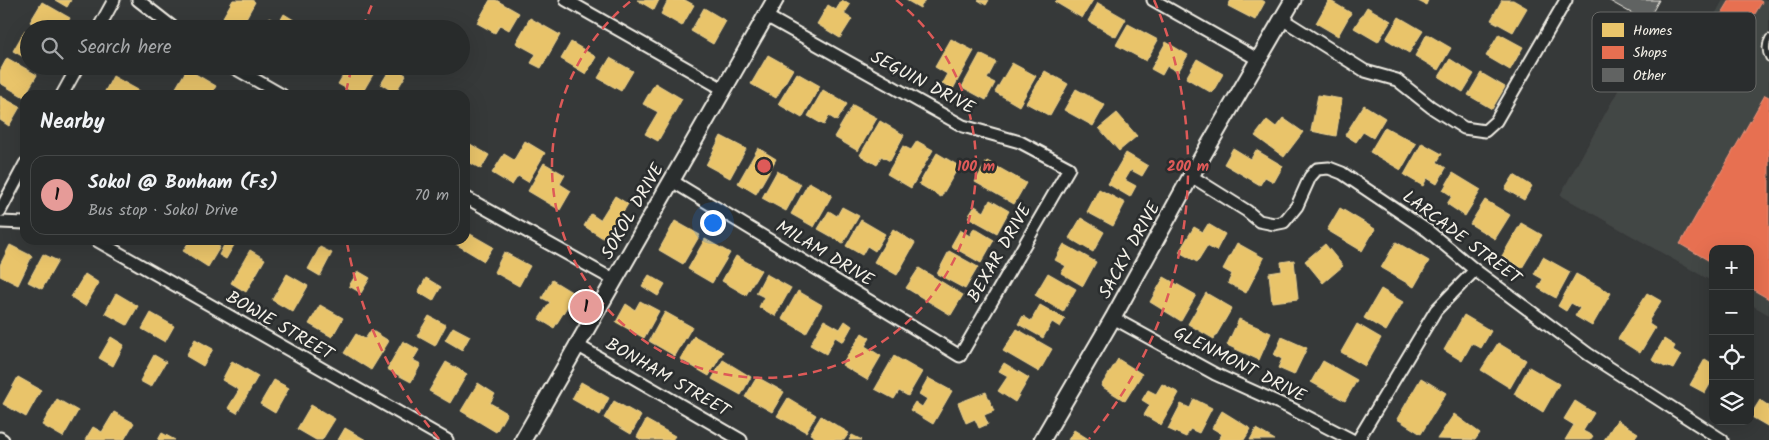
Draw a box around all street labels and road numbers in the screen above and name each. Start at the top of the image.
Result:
street label: SEGUIN DRIVE [865,44,980,123]
street label: SOKOL DRIVE [594,158,673,265]
street label: LARCADE STREET [1395,184,1528,294]
street label: SACKY DRIVE [1092,196,1169,305]
street label: BEXAR DRIVE [960,199,1041,309]
street label: MILAM DRIVE [770,214,879,295]
street label: BOWIE STREET [220,284,340,370]
street label: GLENMONT DRIVE [1168,319,1311,412]
street label: BONHAM STREET [600,331,736,426]

